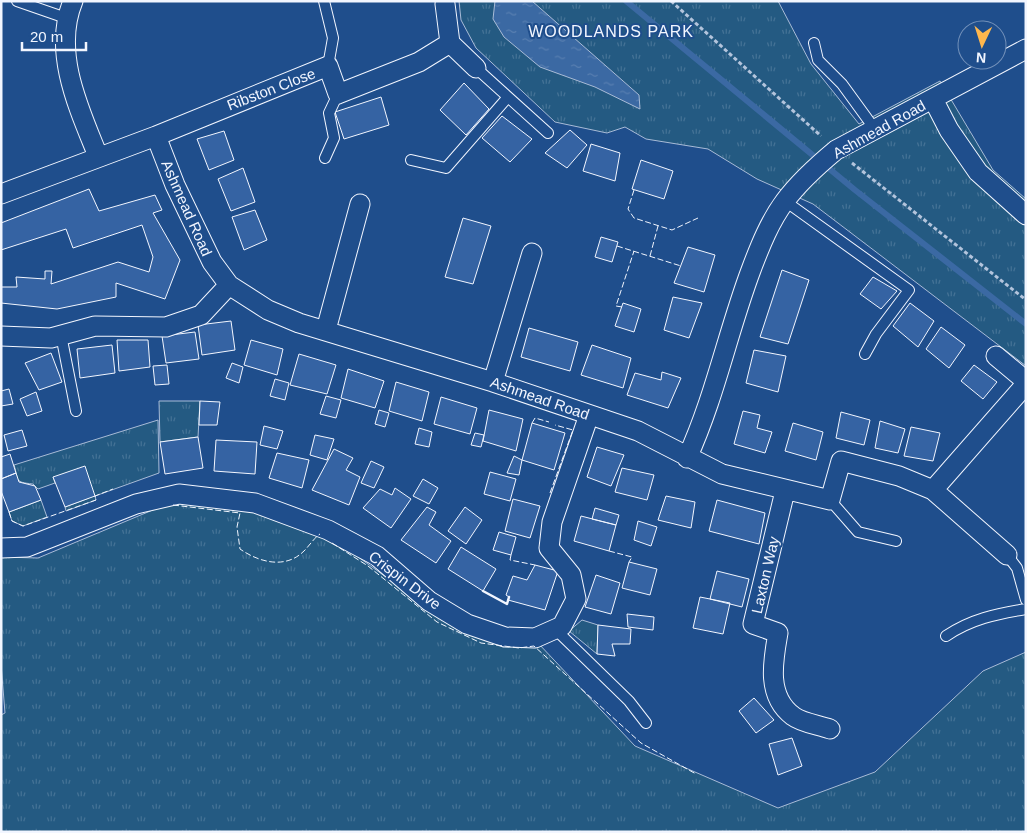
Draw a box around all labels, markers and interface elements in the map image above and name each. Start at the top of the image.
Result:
scale bar [22,20,86,52]
north arrow [957,20,1007,70]
district label: WOODLANDS PARK [528,23,694,40]
text: 20 m [30,28,63,45]
text: N [975,50,987,66]
street label: Ribston Close [224,64,318,114]
street label: Ashmead Road [830,96,928,162]
street label: Ashmead Road [158,157,216,259]
street label: Ashmead Road [488,373,592,423]
street label: Laxton Way [748,534,782,615]
street label: Crispin Drive [366,547,444,613]

